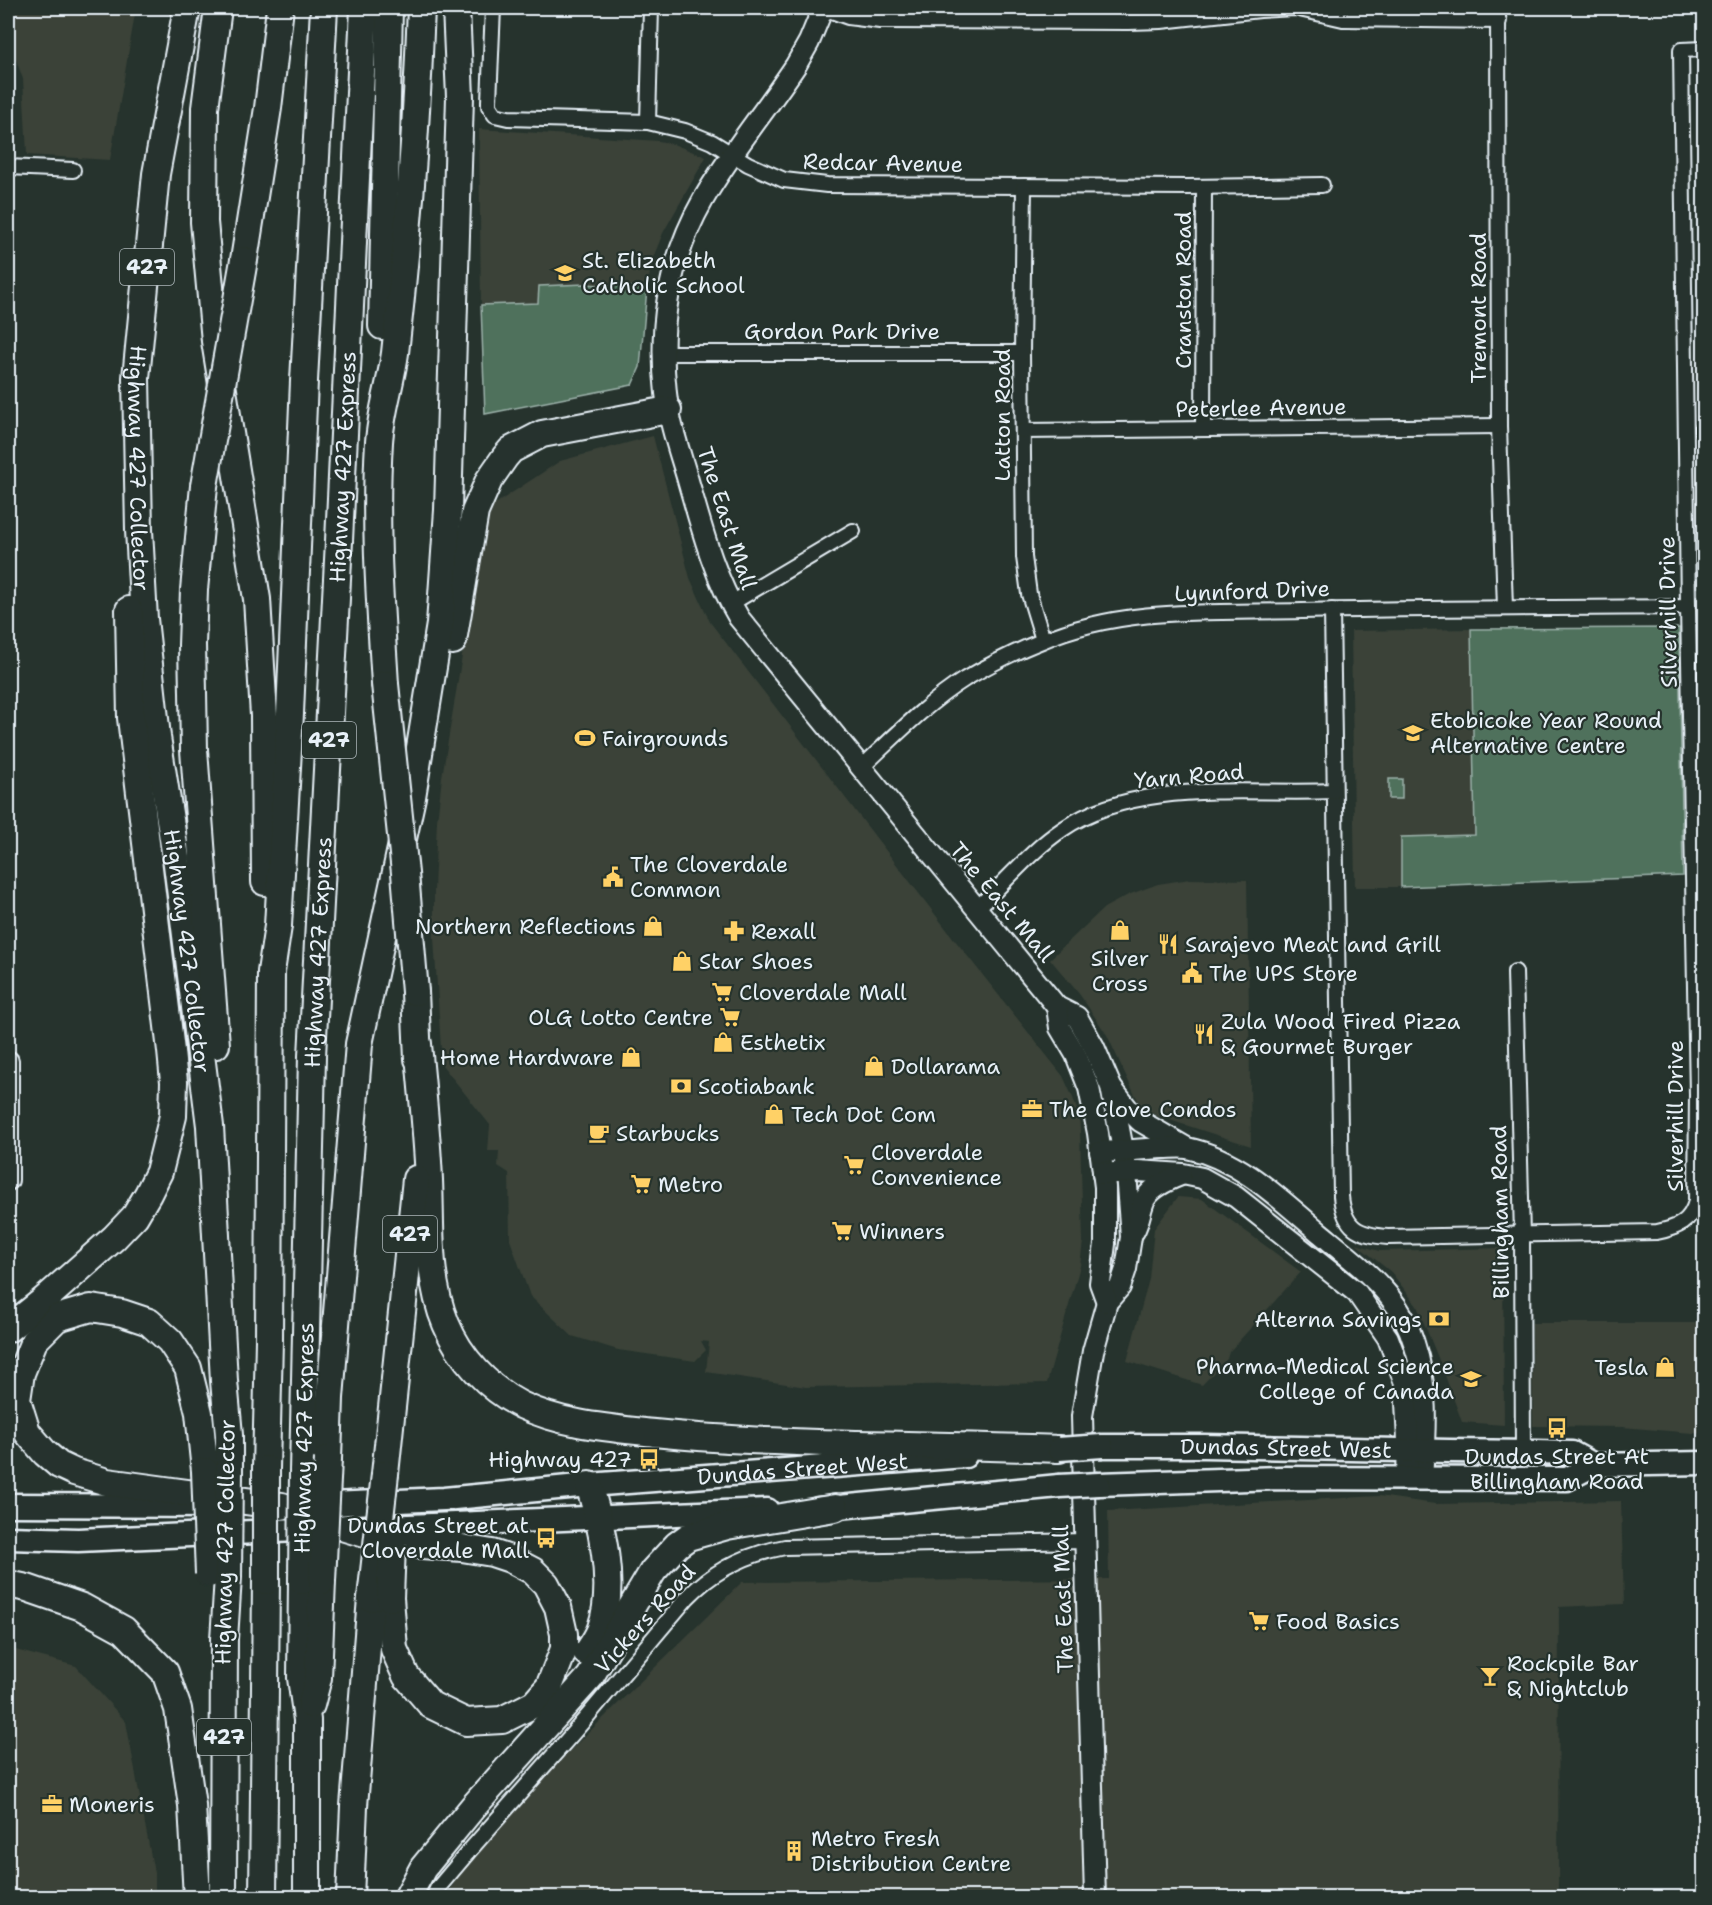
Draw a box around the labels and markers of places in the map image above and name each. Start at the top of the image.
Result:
place label: St. Elizabeth Catholic School [582,246,745,300]
school or university icon: St. Elizabeth Catholic School [553,261,577,285]
place label: Etobicoke Year Round Alternative Centre [1430,706,1662,760]
school or university icon: Etobicoke Year Round Alternative Centre [1401,721,1425,745]
place label: Fairgrounds [602,724,729,753]
sports icon: Fairgrounds [573,726,597,750]
place label: The Cloverdale Common [630,850,788,904]
public building icon: The Cloverdale Common [601,865,625,889]
place label: Northern Reflections [415,912,636,941]
shop icon: Northern Reflections [641,914,665,938]
place label: Rexall [751,917,817,946]
shop icon: Silver Cross [1108,918,1132,942]
pharmacy icon: Rexall [722,919,746,943]
place label: Sarajevo Meat and Grill [1185,930,1441,959]
restaurant icon: Sarajevo Meat and Grill [1156,932,1180,956]
place label: Silver Cross [1091,944,1149,998]
place label: Star Shoes [699,947,813,976]
shop icon: Star Shoes [670,949,694,973]
place label: The UPS Store [1209,959,1358,988]
public building icon: The UPS Store [1180,961,1204,985]
place label: Cloverdale Mall [739,978,907,1007]
supermarket icon: Cloverdale Mall [710,980,734,1004]
place label: OLG Lotto Centre [528,1003,713,1032]
supermarket icon: OLG Lotto Centre [718,1005,742,1029]
place label: Zula Wood Fired Pizza & Gourmet Burger [1221,1007,1461,1061]
restaurant icon: Zula Wood Fired Pizza & Gourmet Burger [1192,1022,1216,1046]
place label: Esthetix [740,1028,826,1057]
shop icon: Esthetix [711,1030,735,1054]
place label: Home Hardware [440,1043,614,1072]
shop icon: Home Hardware [619,1045,643,1069]
place label: Dollarama [891,1052,1001,1081]
shop icon: Dollarama [862,1054,886,1078]
place label: Scotiabank [698,1072,815,1101]
bank icon: Scotiabank [669,1074,693,1098]
place label: The Clove Condos [1049,1095,1237,1124]
office icon: The Clove Condos [1020,1097,1044,1121]
place label: Tech Dot Com [791,1100,936,1129]
shop icon: Tech Dot Com [762,1102,786,1126]
place label: Starbucks [616,1119,720,1148]
cafe icon: Starbucks [587,1121,611,1145]
place label: Cloverdale Convenience [871,1138,1002,1192]
supermarket icon: Cloverdale Convenience [842,1153,866,1177]
place label: Metro [658,1170,723,1199]
supermarket icon: Metro [629,1172,653,1196]
place label: Winners [859,1217,945,1246]
supermarket icon: Winners [830,1219,854,1243]
place label: Alterna Savings [1255,1305,1422,1334]
bank icon: Alterna Savings [1427,1307,1451,1331]
place label: Pharma-Medical Science College of Canada [1196,1352,1454,1406]
place label: Tesla [1594,1353,1648,1382]
shop icon: Tesla [1653,1355,1677,1379]
school or university icon: Pharma-Medical Science College of Canada [1459,1367,1483,1391]
bus stop icon: Dundas Street At Billingham Road [1545,1416,1569,1440]
place label: Dundas Street At Billingham Road [1465,1442,1649,1496]
place label: Highway 427 [488,1445,632,1474]
bus stop icon: Highway 427 [637,1447,661,1471]
place label: Dundas Street at Cloverdale Mall [347,1511,529,1565]
bus stop icon: Dundas Street at Cloverdale Mall [534,1526,558,1550]
place label: Food Basics [1276,1607,1400,1636]
supermarket icon: Food Basics [1247,1609,1271,1633]
place label: Rockpile Bar & Nightclub [1507,1649,1639,1703]
bar icon: Rockpile Bar & Nightclub [1478,1664,1502,1688]
place label: Moneris [69,1790,155,1819]
office icon: Moneris [40,1792,64,1816]
place label: Metro Fresh Distribution Centre [811,1824,1011,1878]
building icon: Metro Fresh Distribution Centre [782,1839,806,1863]

